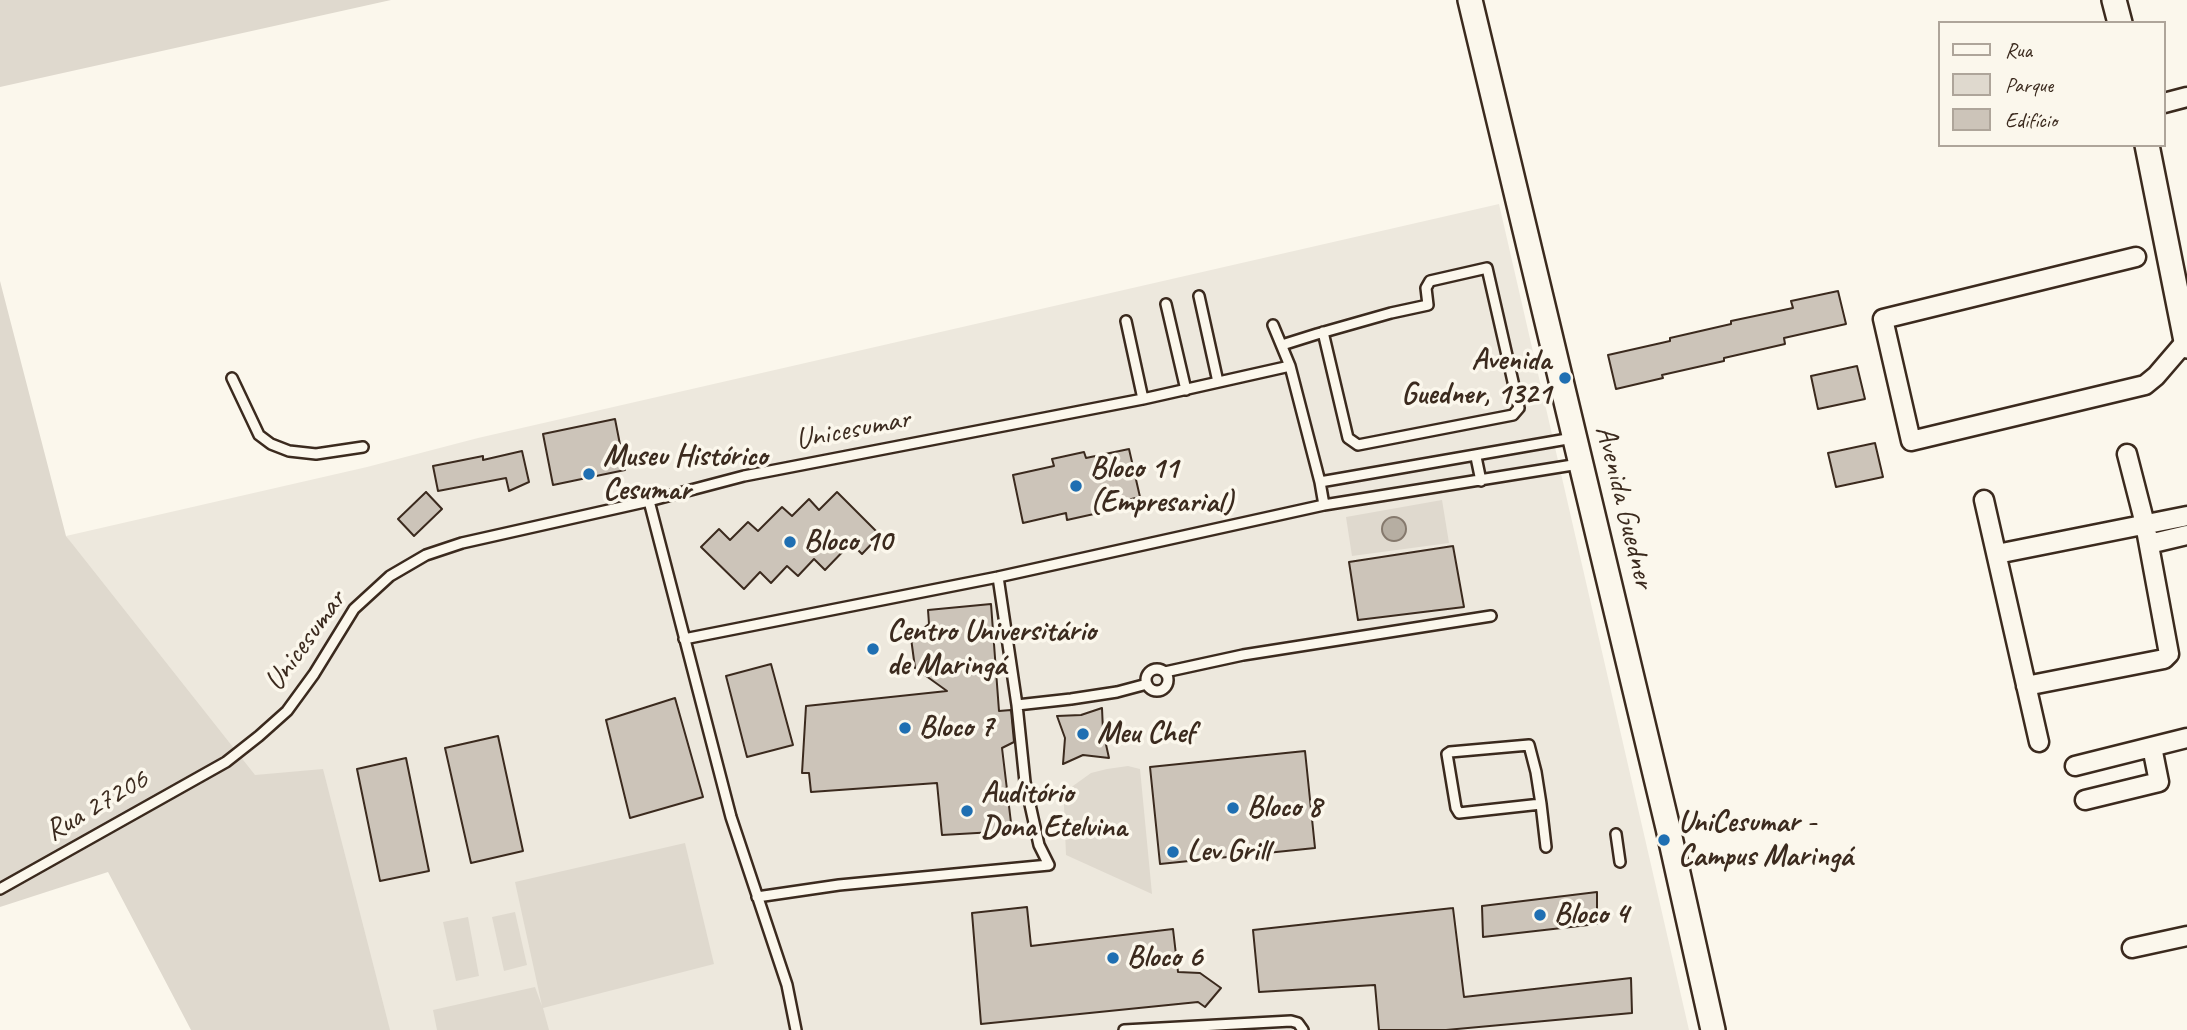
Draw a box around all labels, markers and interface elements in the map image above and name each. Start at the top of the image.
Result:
legend [1938,21,2166,147]
text: Rua [2005,37,2032,63]
text: Parque [2005,72,2053,98]
text: Edifício [2005,107,2057,133]
place label: Avenida Guedner, 1321 [1401,343,1551,414]
marker: Avenida Guedner, 1321 [1557,370,1573,386]
street label: Unicesumar [793,401,913,459]
street label: Avenida Guedner [1586,422,1662,592]
place label: Museu Histórico Cesumar [603,439,767,510]
place label: Bloco 11 (Empresarial) [1090,451,1233,522]
marker: Museu Histórico Cesumar [581,466,597,482]
marker: Bloco 11 (Empresarial) [1068,478,1084,494]
place label: Bloco 10 [804,524,892,560]
marker: Bloco 10 [782,534,798,550]
street label: Unicesumar [257,584,355,698]
place label: Centro Universitário de Maringá [887,614,1096,684]
marker: Centro Universitário de Maringá [865,641,881,657]
place label: Bloco 7 [919,710,993,746]
place label: Meu Chef [1097,716,1195,752]
marker: Bloco 7 [897,720,913,736]
marker: Meu Chef [1075,726,1091,742]
street label: Rua 27206 [39,762,155,850]
place label: Auditório Dona Etelvina [981,776,1127,846]
place label: Bloco 8 [1247,790,1322,826]
marker: Bloco 8 [1225,800,1241,816]
marker: Auditório Dona Etelvina [959,803,975,819]
place label: UniCesumar - Campus Maringá [1678,805,1853,876]
marker: UniCesumar - Campus Maringá [1656,832,1672,848]
place label: Lev Grill [1187,834,1269,870]
marker: Lev Grill [1165,844,1181,860]
place label: Bloco 4 [1554,897,1629,933]
marker: Bloco 4 [1532,907,1548,923]
place label: Bloco 6 [1127,940,1202,976]
marker: Bloco 6 [1105,950,1121,966]

